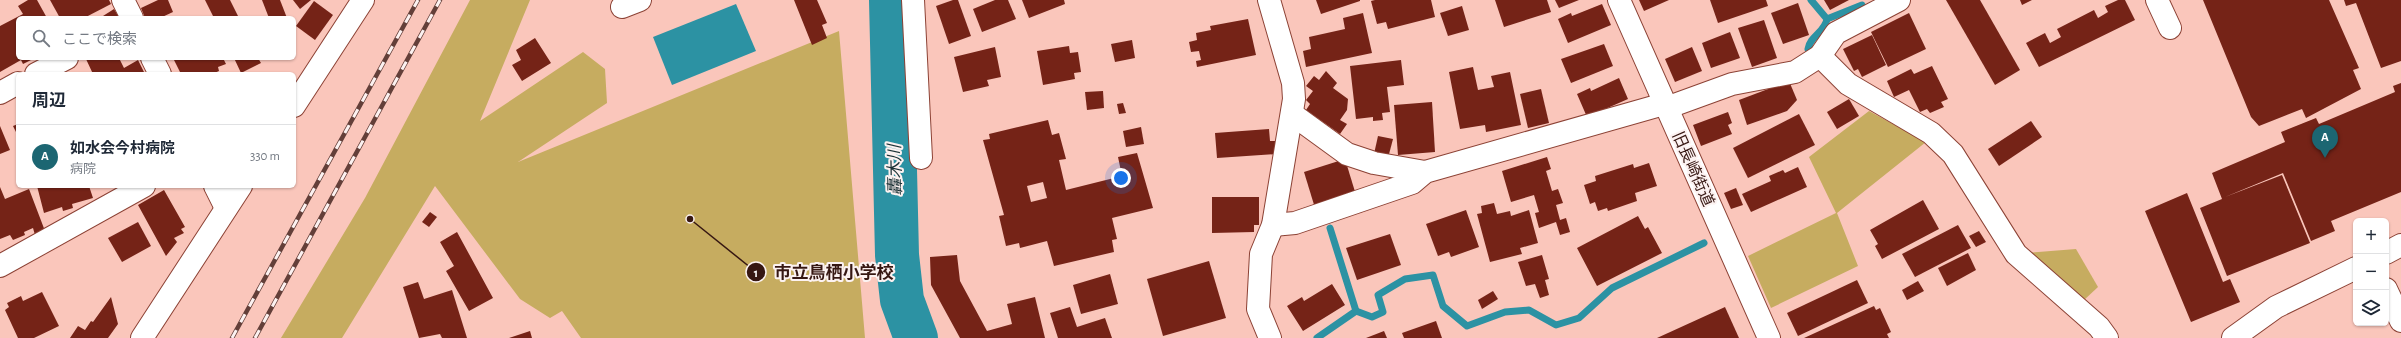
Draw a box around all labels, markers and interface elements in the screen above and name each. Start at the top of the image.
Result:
search box [16,16,296,60]
icon: search [30,27,52,49]
text: ここで検索 [62,32,137,47]
text: 周辺 [32,92,66,109]
pin: A [2312,125,2338,158]
street label: 旧長崎街道 [1669,129,1717,209]
text: 如水会今村病院 [70,141,175,156]
water label: 轟木川 [885,142,904,196]
text: A [41,150,49,163]
text: 330 m [250,150,280,163]
text: 病院 [70,163,96,176]
your location [1111,168,1131,188]
map controls [2353,218,2389,326]
button: + [2353,218,2389,254]
button: − [2353,254,2389,290]
callout: 市立鳥栖小学校 [746,258,901,287]
text: 市立鳥栖小学校 [775,263,894,281]
text: 1 [754,267,758,279]
button: layers [2353,290,2389,326]

